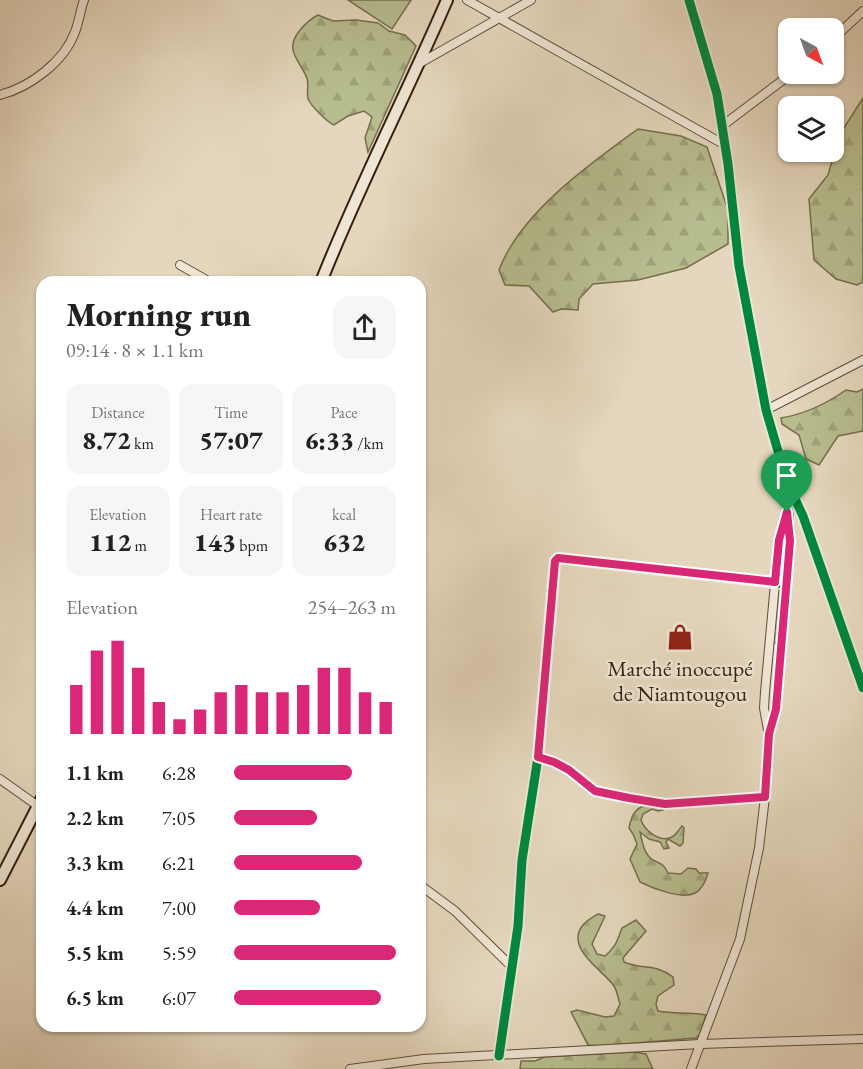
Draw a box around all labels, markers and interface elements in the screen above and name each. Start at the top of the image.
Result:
north arrow [778,18,844,84]
map controls [778,18,844,162]
button: layers [778,96,844,162]
text: Morning run [66,293,251,336]
button: share [333,296,396,359]
text: 09:14 · 8 × 1.1 km [66,337,204,363]
text: Distance [91,402,145,423]
text: Time [214,402,248,423]
text: Pace [331,402,357,423]
text: 8.72 [82,423,131,457]
text: 57:07 [199,423,263,457]
text: 6:33 [304,423,354,457]
text: km [131,433,154,454]
text: /km [354,433,384,454]
pin [761,450,812,512]
icon: arrive [770,459,803,492]
text: Elevation [89,504,147,525]
text: Heart rate [200,504,262,525]
text: kcal [332,504,356,525]
text: 112 [89,525,131,559]
text: 143 [194,525,236,559]
text: 632 [323,525,365,559]
text: m [131,535,147,556]
text: bpm [236,535,268,556]
text: Elevation [66,594,138,620]
text: 254–263 m [308,594,396,620]
shop icon: Marché inoccupé de Niamtougou [665,622,695,652]
place label: Marché inoccupé de Niamtougou [607,654,753,708]
text: 1.1 km [66,760,124,786]
text: 6:28 [162,760,196,786]
text: 2.2 km [66,805,124,831]
text: 7:05 [162,805,196,831]
text: 3.3 km [66,850,124,876]
text: 6:21 [162,850,196,876]
text: 4.4 km [66,895,124,921]
text: 7:00 [162,895,196,921]
text: 5.5 km [66,940,124,966]
text: 5:59 [162,940,196,966]
text: 6.5 km [66,985,124,1011]
text: 6:07 [162,985,196,1011]

